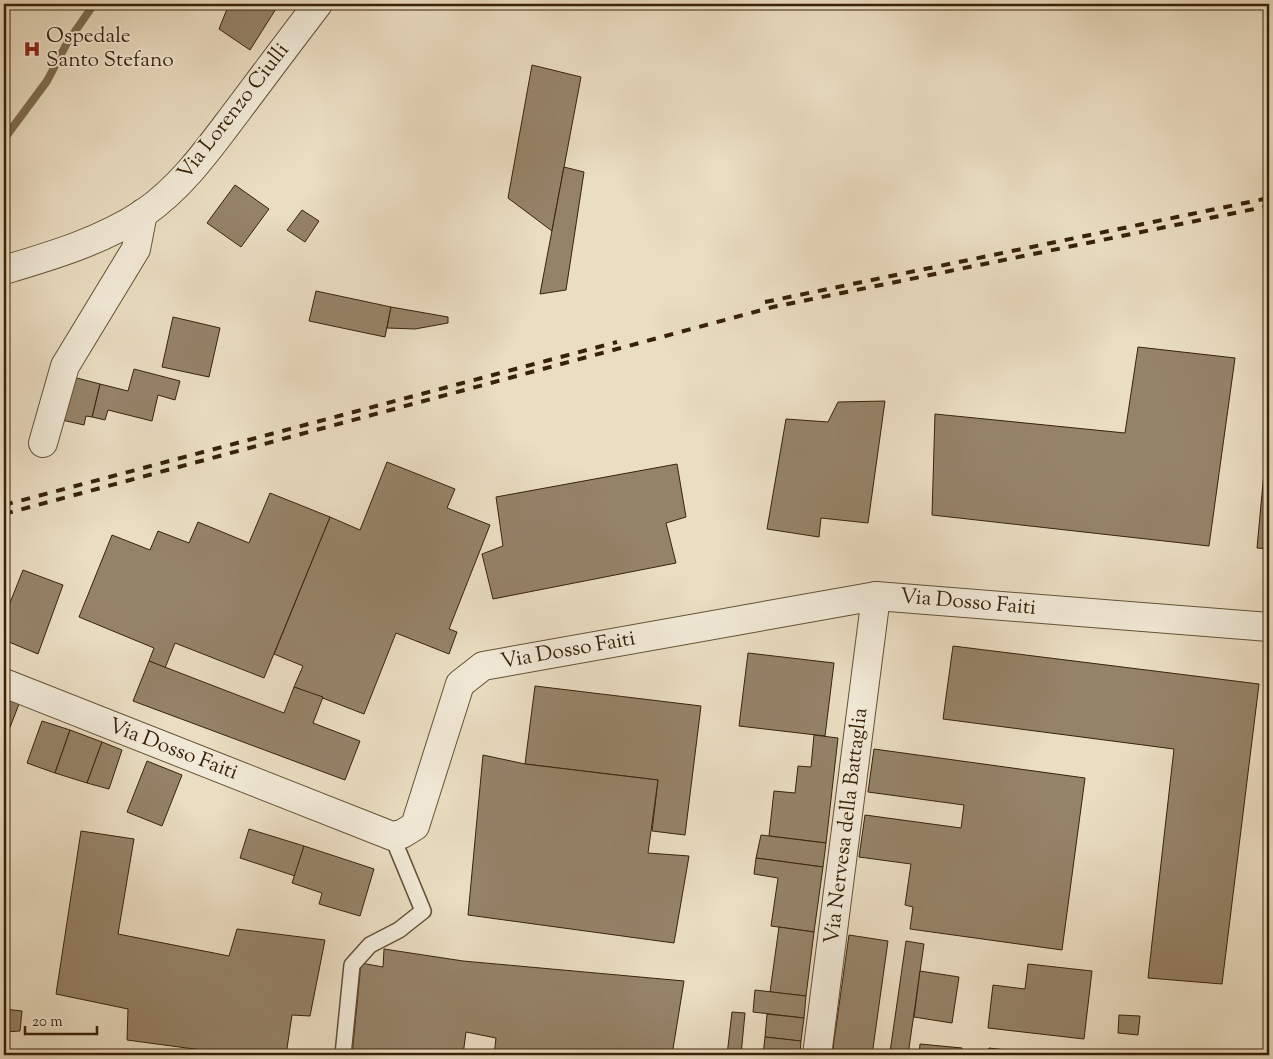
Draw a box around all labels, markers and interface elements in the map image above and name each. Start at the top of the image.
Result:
place label: Ospedale Santo Stefano [46,22,174,76]
street label: Via Lorenzo Ciulli [171,37,297,187]
hospital icon: Ospedale Santo Stefano [22,39,42,59]
street label: Via Dosso Faiti [899,582,1037,624]
street label: Via Dosso Faiti [498,624,638,678]
street label: Via Nervesa della Battaglia [818,706,876,946]
street label: Via Dosso Faiti [104,712,242,788]
scale bar [25,1004,98,1036]
text: 20 m [32,1012,63,1033]

